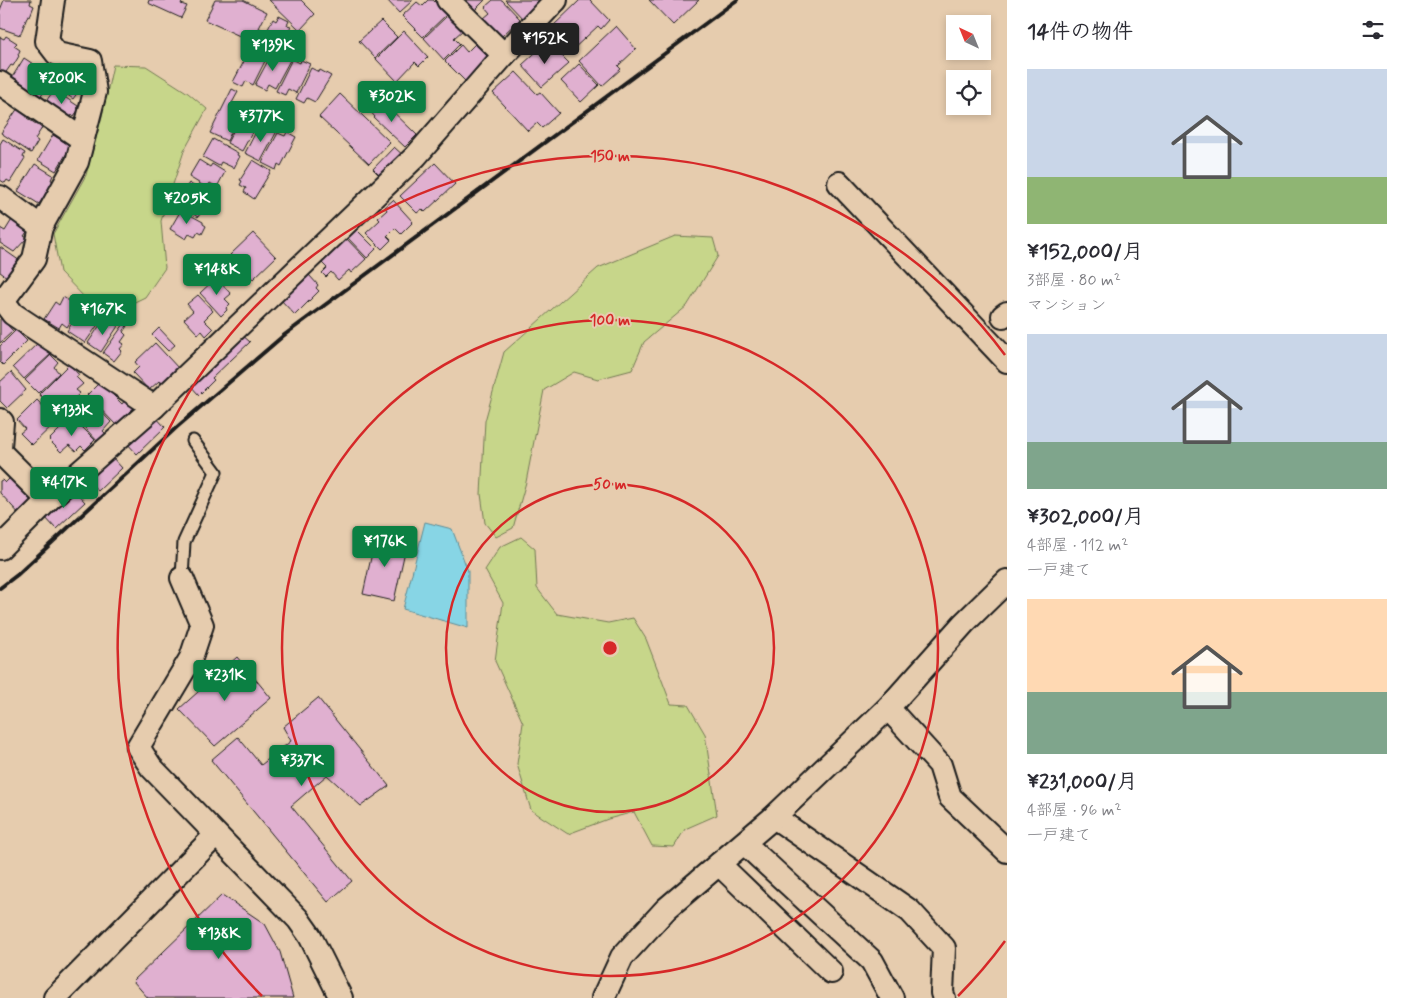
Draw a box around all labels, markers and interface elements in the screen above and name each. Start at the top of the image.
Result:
north arrow [946,15,991,60]
map controls [946,15,991,115]
icon: filters [1359,16,1387,44]
text: 14件の物件 [1027,18,1133,46]
pin: ¥152K [510,22,580,65]
text: ¥152K [522,28,568,49]
pin: ¥139K [238,30,308,72]
text: ¥139K [252,35,294,56]
pin: ¥200K [27,62,97,105]
text: ¥200K [38,68,86,89]
button: locate [946,70,991,115]
pin: ¥302K [357,80,427,123]
text: ¥302K [369,86,415,107]
pin: ¥377K [226,100,296,143]
icon: home [1162,102,1252,192]
text: ¥377K [239,106,283,127]
text: 150 m [590,147,630,167]
pin: ¥205K [152,182,222,225]
text: ¥205K [164,188,210,209]
text: ¥152,000/月 [1027,238,1143,266]
pin: ¥148K [182,254,252,296]
text: ¥148K [194,259,240,280]
text: 3部屋 · 80 m² [1027,270,1121,291]
pin: ¥167K [68,294,138,336]
text: マンション [1027,295,1106,316]
text: ¥167K [80,299,126,320]
text: 100 m [590,311,630,331]
icon: home [1162,367,1252,457]
pin: ¥133K [37,394,107,437]
text: ¥133K [52,400,92,421]
pin: ¥417K [29,466,99,509]
text: ¥417K [41,472,87,493]
text: 50 m [593,475,627,495]
text: ¥302,000/月 [1027,503,1144,531]
pin: ¥176K [350,526,420,568]
text: ¥176K [363,531,407,552]
text: 4部屋 · 112 m² [1027,535,1128,556]
text: 一戸建て [1027,560,1091,581]
icon: home [1162,632,1252,722]
centre of rings [601,639,619,657]
pin: ¥231K [190,660,260,702]
text: ¥231K [204,665,246,686]
pin: ¥337K [267,744,337,787]
text: ¥337K [280,750,324,771]
text: ¥231,000/月 [1027,768,1138,796]
text: 4部屋 · 96 m² [1027,800,1121,821]
text: 一戸建て [1027,825,1091,846]
pin: ¥138K [184,918,254,960]
text: ¥138K [197,923,241,944]

